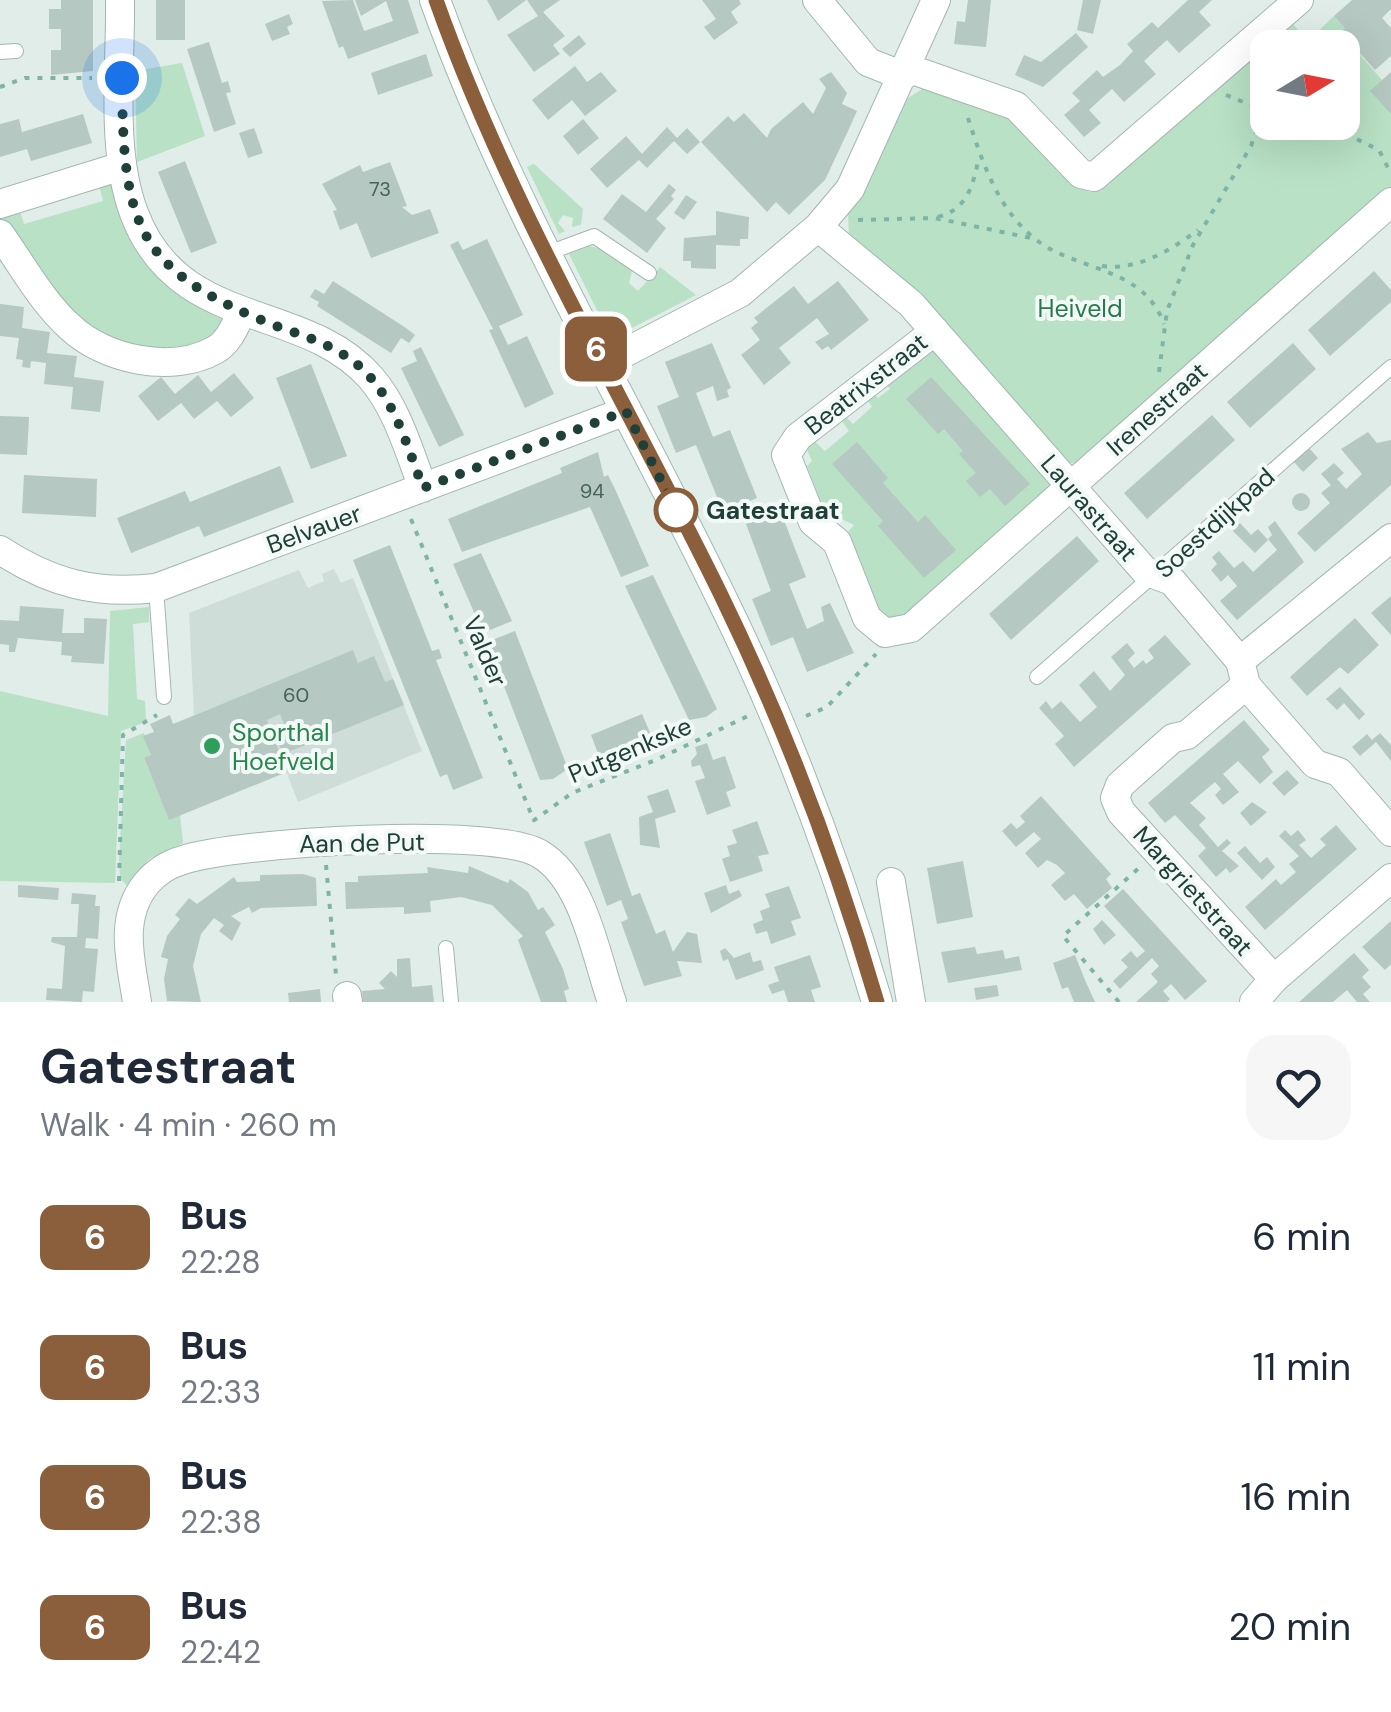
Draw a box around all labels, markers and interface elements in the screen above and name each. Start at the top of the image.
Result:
north arrow [1250,30,1360,140]
map controls [1250,30,1360,140]
your location [97,53,147,103]
house number: 73 [369,176,391,202]
park label: Heiveld [1037,292,1123,325]
line badge: 6 [564,316,628,382]
text: 6 [585,326,607,372]
street label: Beatrixstraat [798,326,934,442]
street label: Irenestraat [1099,355,1215,463]
street label: Laurastraat [1033,447,1145,569]
street label: Soestdijkpad [1148,460,1282,586]
house number: 94 [580,478,604,504]
marker: Gatestraat [655,489,697,531]
place label: Gatestraat [706,494,839,527]
street label: Belvauer [262,497,366,561]
street label: Valder [455,611,515,691]
house number: 60 [283,682,309,708]
street label: Putgenkske [563,709,697,791]
place label: Sporthal Hoefveld [232,716,335,778]
marker: Sporthal Hoefveld [201,735,223,757]
street label: Margrietstraat [1126,819,1260,963]
street label: Aan de Put [299,825,425,861]
text: Gatestraat [40,1035,296,1098]
button: heart [1246,1035,1351,1140]
text: Walk · 4 min · 260 m [40,1104,337,1146]
text: Bus [180,1191,248,1241]
text: 6 min [1252,1212,1351,1262]
text: 6 [84,1214,106,1260]
text: 22:28 [180,1241,261,1283]
text: Bus [180,1321,248,1371]
text: 11 min [1252,1342,1351,1392]
text: 6 [84,1344,106,1390]
text: 22:33 [180,1371,261,1413]
text: Bus [180,1451,248,1501]
text: 16 min [1240,1472,1351,1522]
text: 6 [84,1474,106,1520]
text: 22:38 [180,1501,262,1543]
text: Bus [180,1581,248,1631]
text: 20 min [1229,1602,1351,1652]
text: 6 [84,1604,106,1650]
text: 22:42 [180,1631,261,1673]

